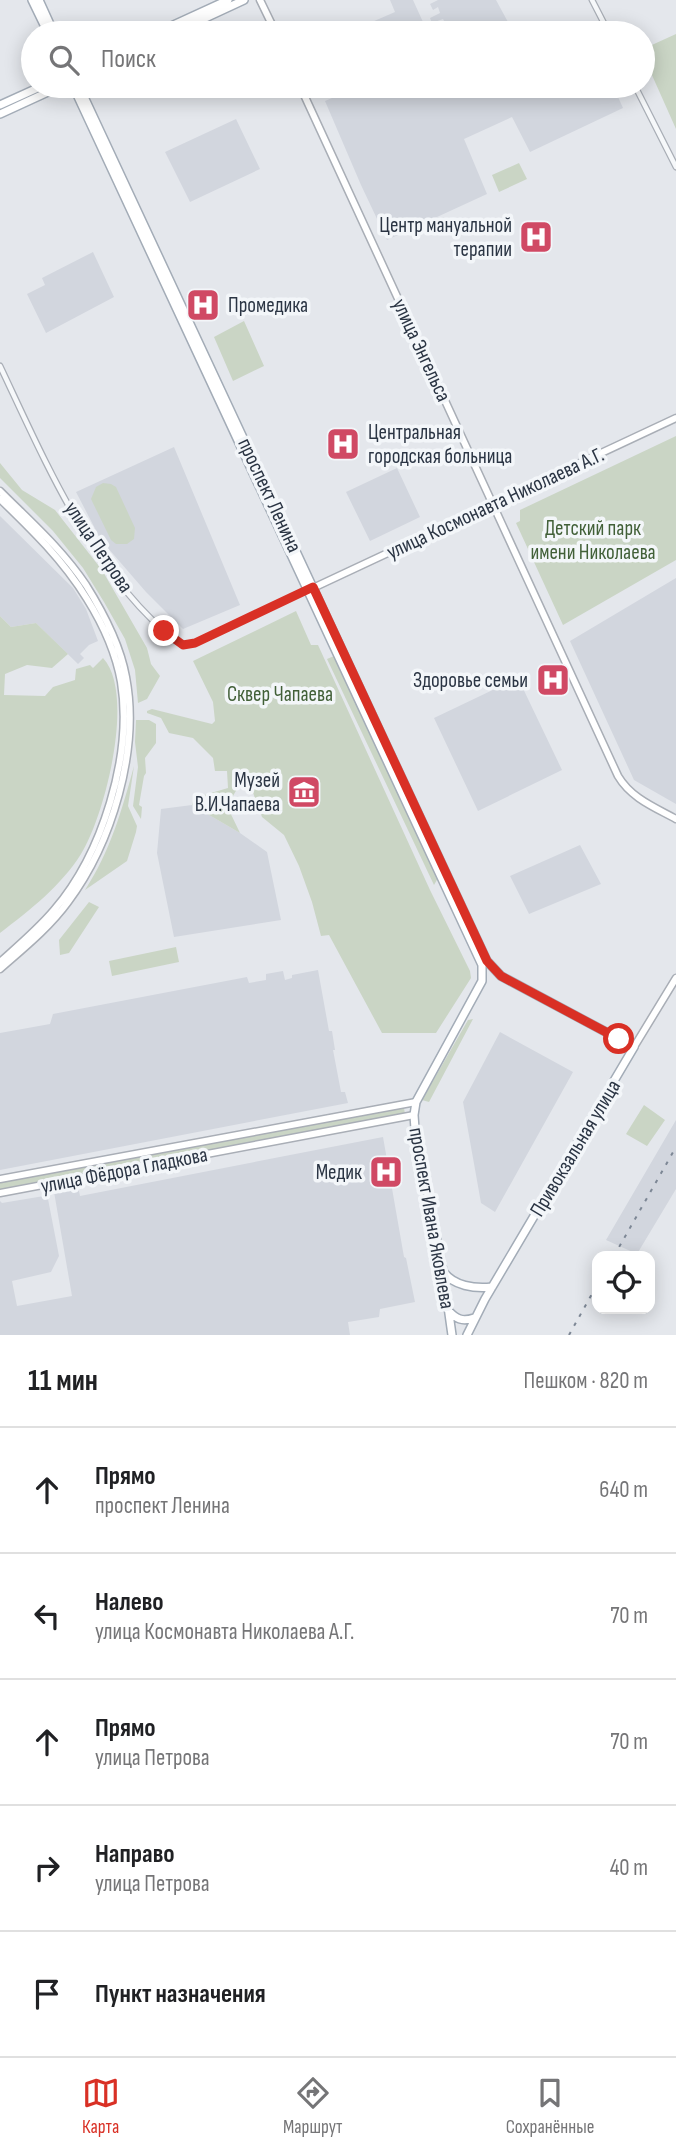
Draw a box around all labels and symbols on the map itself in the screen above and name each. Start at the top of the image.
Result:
place label: Центр мануальной терапии [379,213,512,262]
hospital icon: Центр мануальной терапии [517,218,555,256]
hospital icon: Промедика [184,286,222,324]
place label: Промедика [228,293,308,318]
street label: улица Энгельса [387,295,456,406]
place label: Центральная городская больница [368,420,512,469]
hospital icon: Центральная городская больница [324,425,362,463]
street label: проспект Ленина [232,434,307,556]
street label: улица Космонавта Николаева А.Г. [383,442,608,565]
street label: улица Петрова [59,497,138,598]
park label: Детский парк имени Николаева [530,516,656,565]
route end [148,615,179,646]
hospital icon: Здоровье семьи [534,661,572,699]
place label: Здоровье семьи [413,668,528,693]
park label: Сквер Чапаева [227,682,333,707]
place label: Музей В.И.Чапаева [195,768,280,817]
museum icon: Музей В.И.Чапаева [285,773,323,811]
route start [603,1023,634,1054]
street label: Привокзальная улица [525,1075,626,1221]
street label: проспект Ивана Яковлева [403,1125,460,1311]
street label: улица Фёдора Гладкова [39,1142,210,1199]
hospital icon: Медик [367,1153,405,1191]
place label: Медик [316,1160,362,1185]

